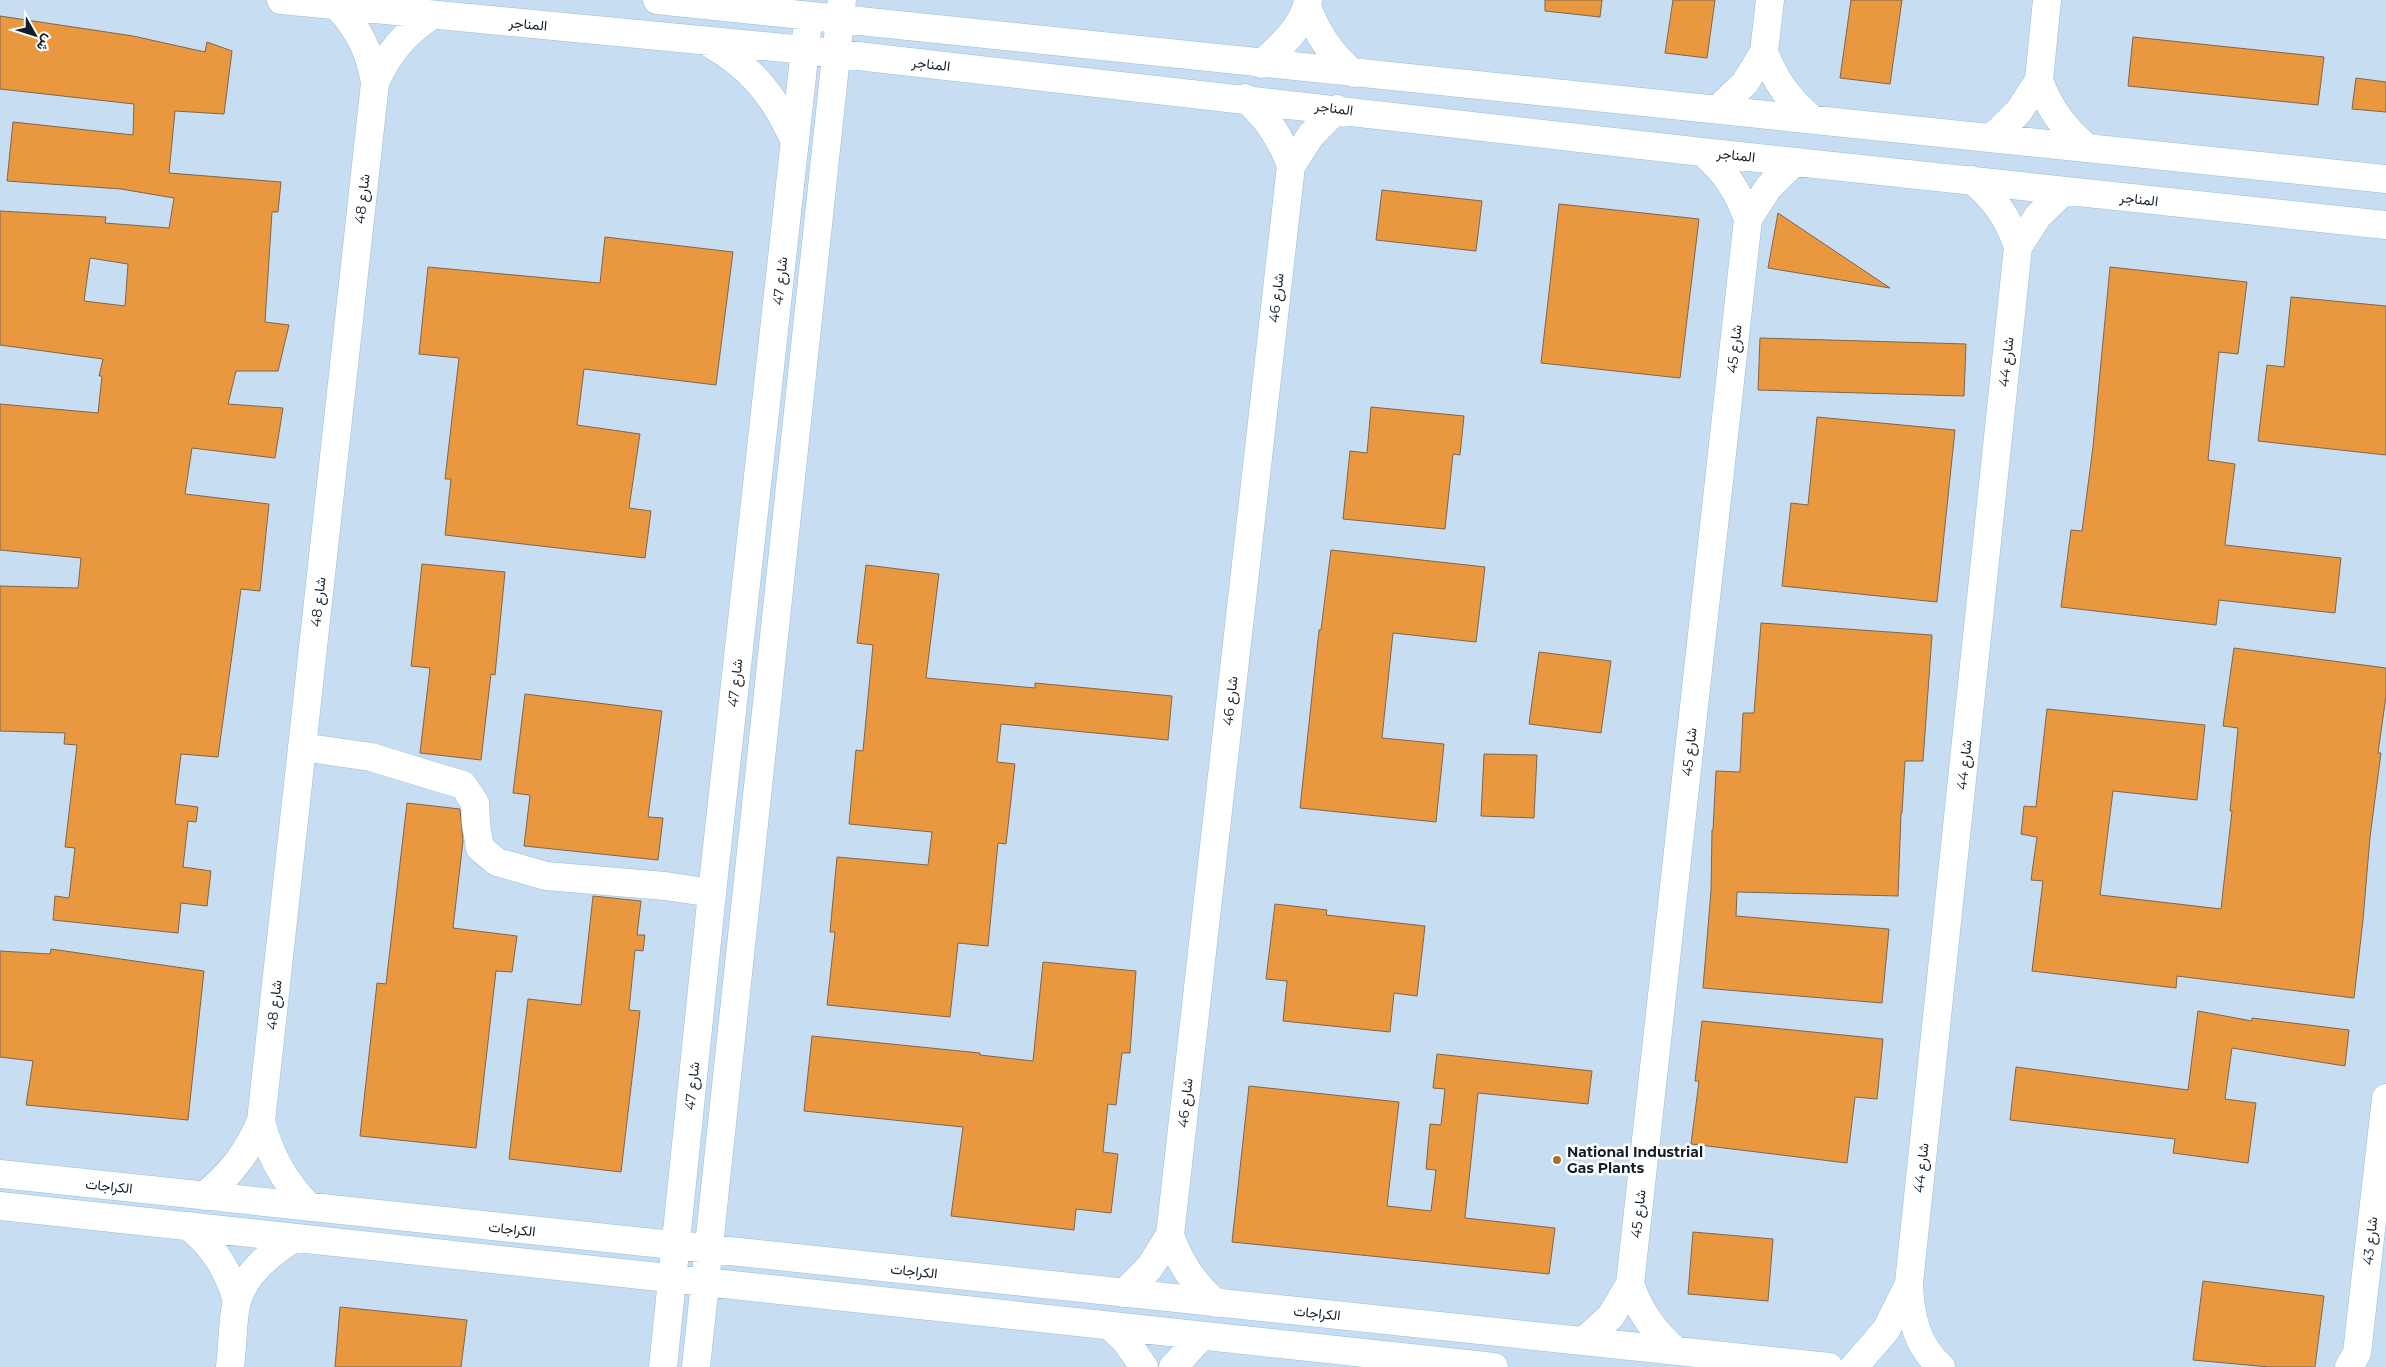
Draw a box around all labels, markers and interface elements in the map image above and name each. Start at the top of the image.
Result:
north arrow [10,10,60,60]
street label: المناجر [507,13,548,35]
text: ش [33,31,57,56]
street label: المناجر [910,53,951,75]
street label: المناجر [1313,97,1354,119]
street label: المناجر [1715,144,1756,166]
street label: شارع 48 [350,173,376,225]
street label: المناجر [2118,188,2159,210]
street label: شارع 47 [769,256,793,306]
street label: شارع 46 [1264,272,1290,324]
street label: شارع 45 [1722,324,1747,375]
street label: شارع 44 [1994,336,2020,388]
street label: شارع 48 [306,576,332,628]
street label: شارع 47 [724,658,748,708]
street label: شارع 46 [1218,675,1244,727]
street label: شارع 45 [1677,727,1702,778]
street label: شارع 44 [1952,739,1978,791]
street label: شارع 48 [262,979,288,1031]
street label: شارع 47 [681,1061,705,1111]
street label: شارع 46 [1173,1077,1199,1129]
street label: شارع 44 [1909,1142,1935,1194]
place label: National Industrial Gas Plants [1567,1143,1703,1177]
marker: National Industrial Gas Plants [1551,1154,1563,1166]
street label: الكراجات [84,1175,134,1197]
street label: شارع 45 [1626,1189,1651,1240]
street label: شارع 43 [2358,1216,2383,1266]
street label: الكراجات [487,1218,537,1240]
street label: الكراجات [889,1260,939,1282]
street label: الكراجات [1292,1302,1342,1324]

